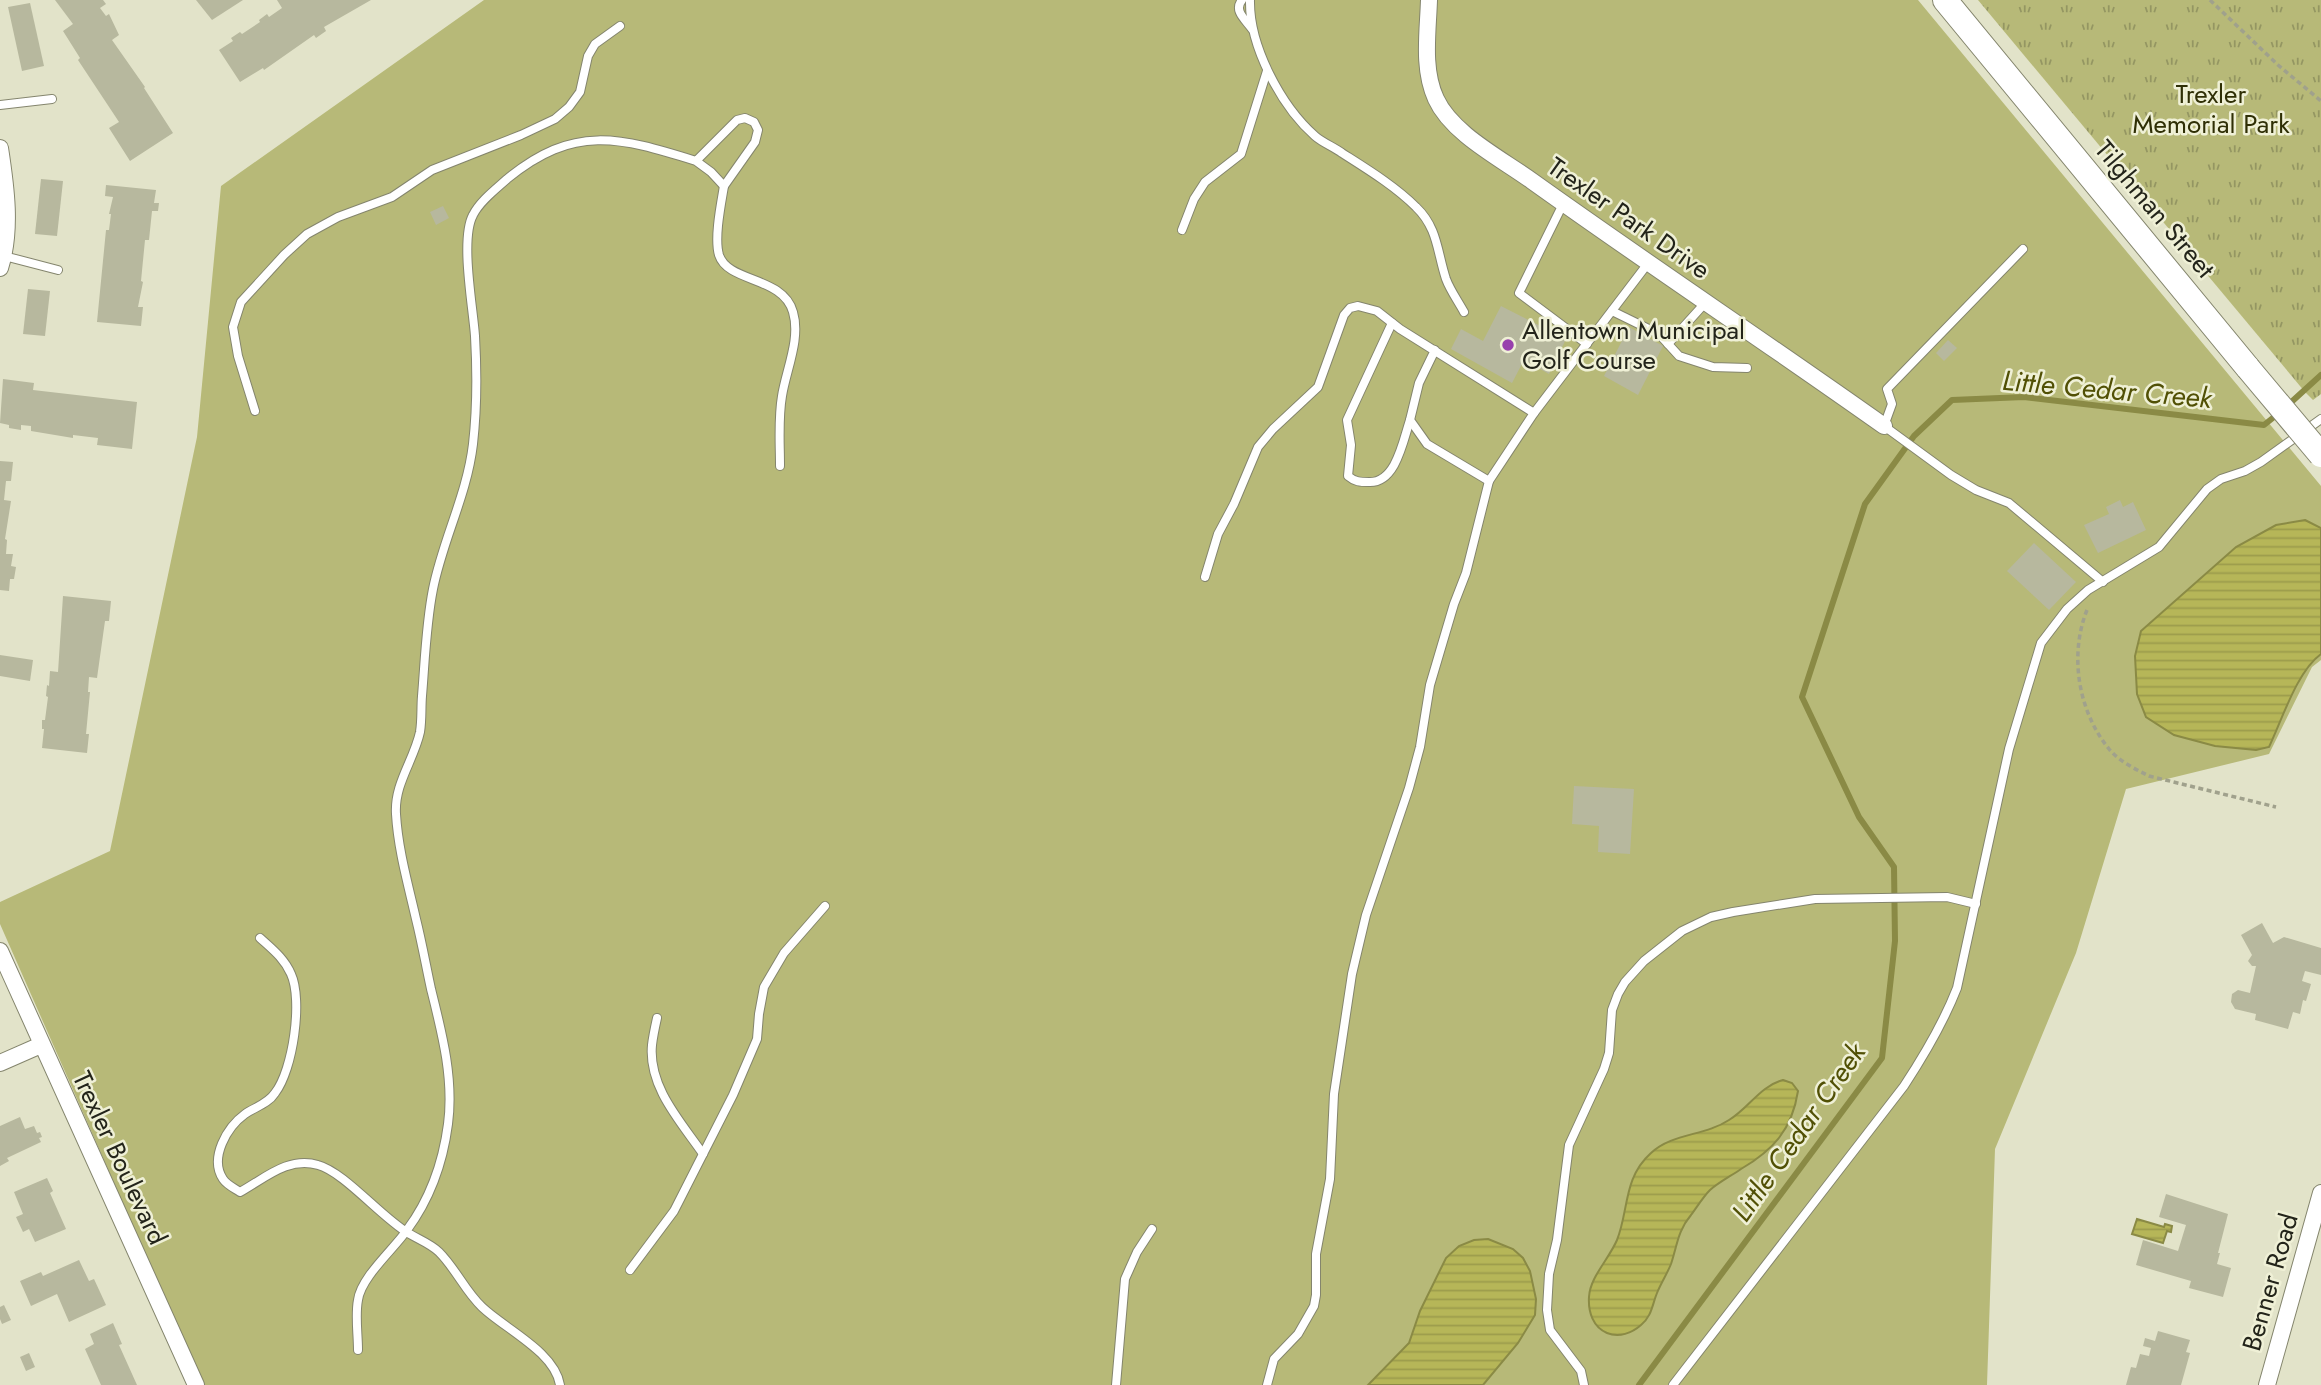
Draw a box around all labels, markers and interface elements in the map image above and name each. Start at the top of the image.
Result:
park label: Trexler Memorial Park [2132,75,2290,143]
street label: Tilghman Street [2086,132,2225,287]
street label: Trexler Park Drive [1540,148,1718,288]
place label: Allentown Municipal Golf Course [1522,311,1745,379]
marker: Allentown Municipal Golf Course [1500,337,1516,353]
water label: Little Cedar Creek [2001,360,2214,419]
water label: Little Cedar Creek [1721,1034,1876,1230]
street label: Trexler Boulevard [63,1065,177,1251]
street label: Benner Road [2232,1209,2308,1355]

